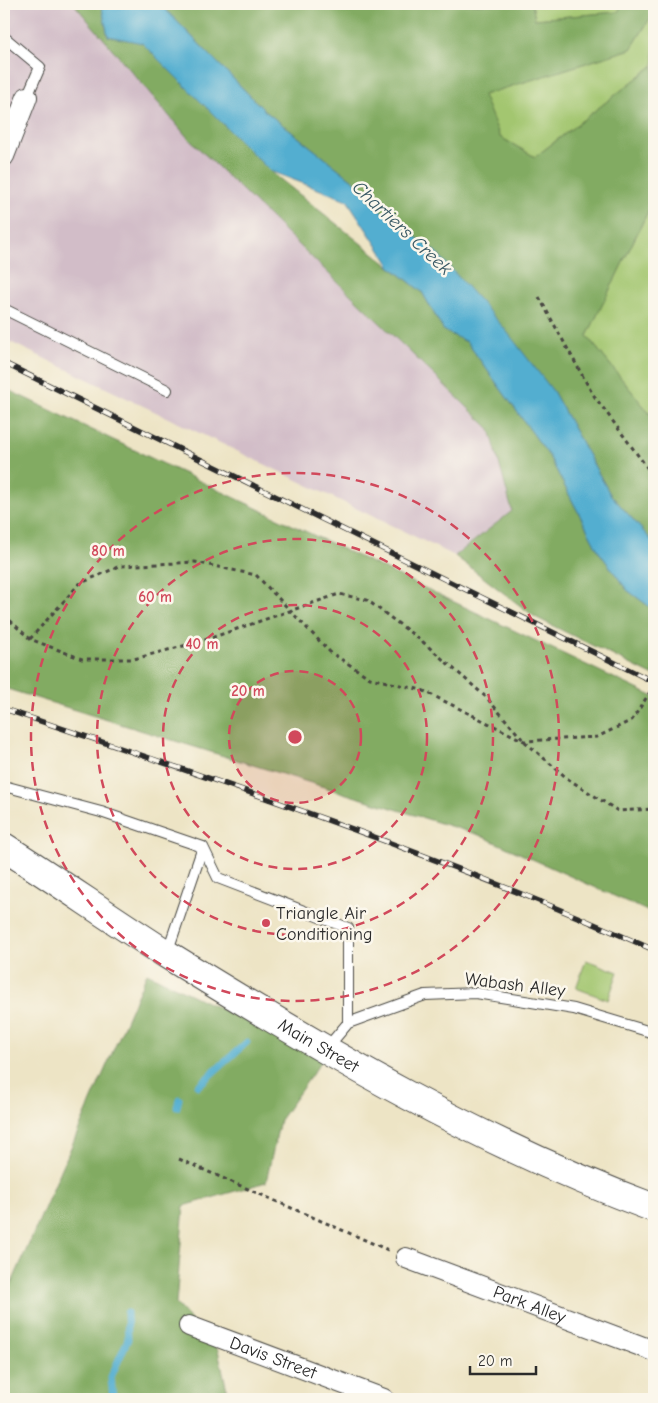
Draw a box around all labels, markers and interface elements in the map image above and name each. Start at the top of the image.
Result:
water label: Chartiers Creek [348,176,457,280]
text: 80 m [91,542,125,560]
text: 60 m [138,588,172,606]
text: 40 m [186,635,219,653]
text: 20 m [231,682,265,700]
centre of rings [286,728,304,746]
place label: Triangle Air Conditioning [276,903,372,945]
marker: Triangle Air Conditioning [260,917,272,929]
street label: Wabash Alley [464,968,567,1002]
street label: Main Street [274,1014,363,1077]
street label: Park Alley [490,1281,570,1328]
street label: Davis Street [227,1332,320,1384]
scale bar [470,1343,537,1375]
text: 20 m [478,1352,512,1370]

